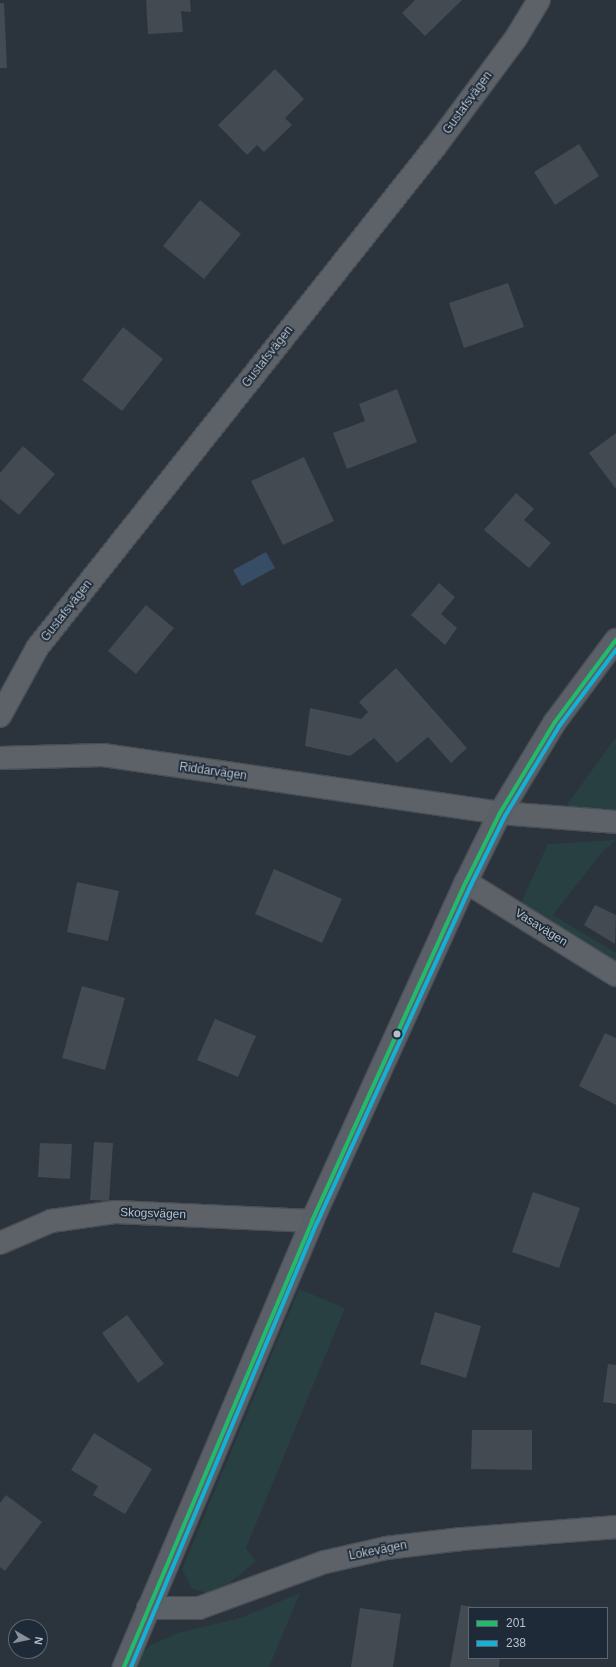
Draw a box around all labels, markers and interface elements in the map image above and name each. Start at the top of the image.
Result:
street label: Gustafsvägen [440,69,496,137]
street label: Gustafsvägen [240,323,296,391]
street label: Gustafsvägen [39,577,95,645]
street label: Riddarvägen [178,760,248,784]
street label: Vasavägen [512,906,570,950]
unlabelled marker [392,1029,402,1039]
street label: Skogsvägen [120,1206,186,1222]
street label: Lokevägen [348,1538,408,1564]
legend [468,1607,608,1659]
text: 201 [506,1616,526,1630]
north arrow [8,1619,48,1659]
text: N [32,1636,45,1646]
text: 238 [506,1636,526,1650]

